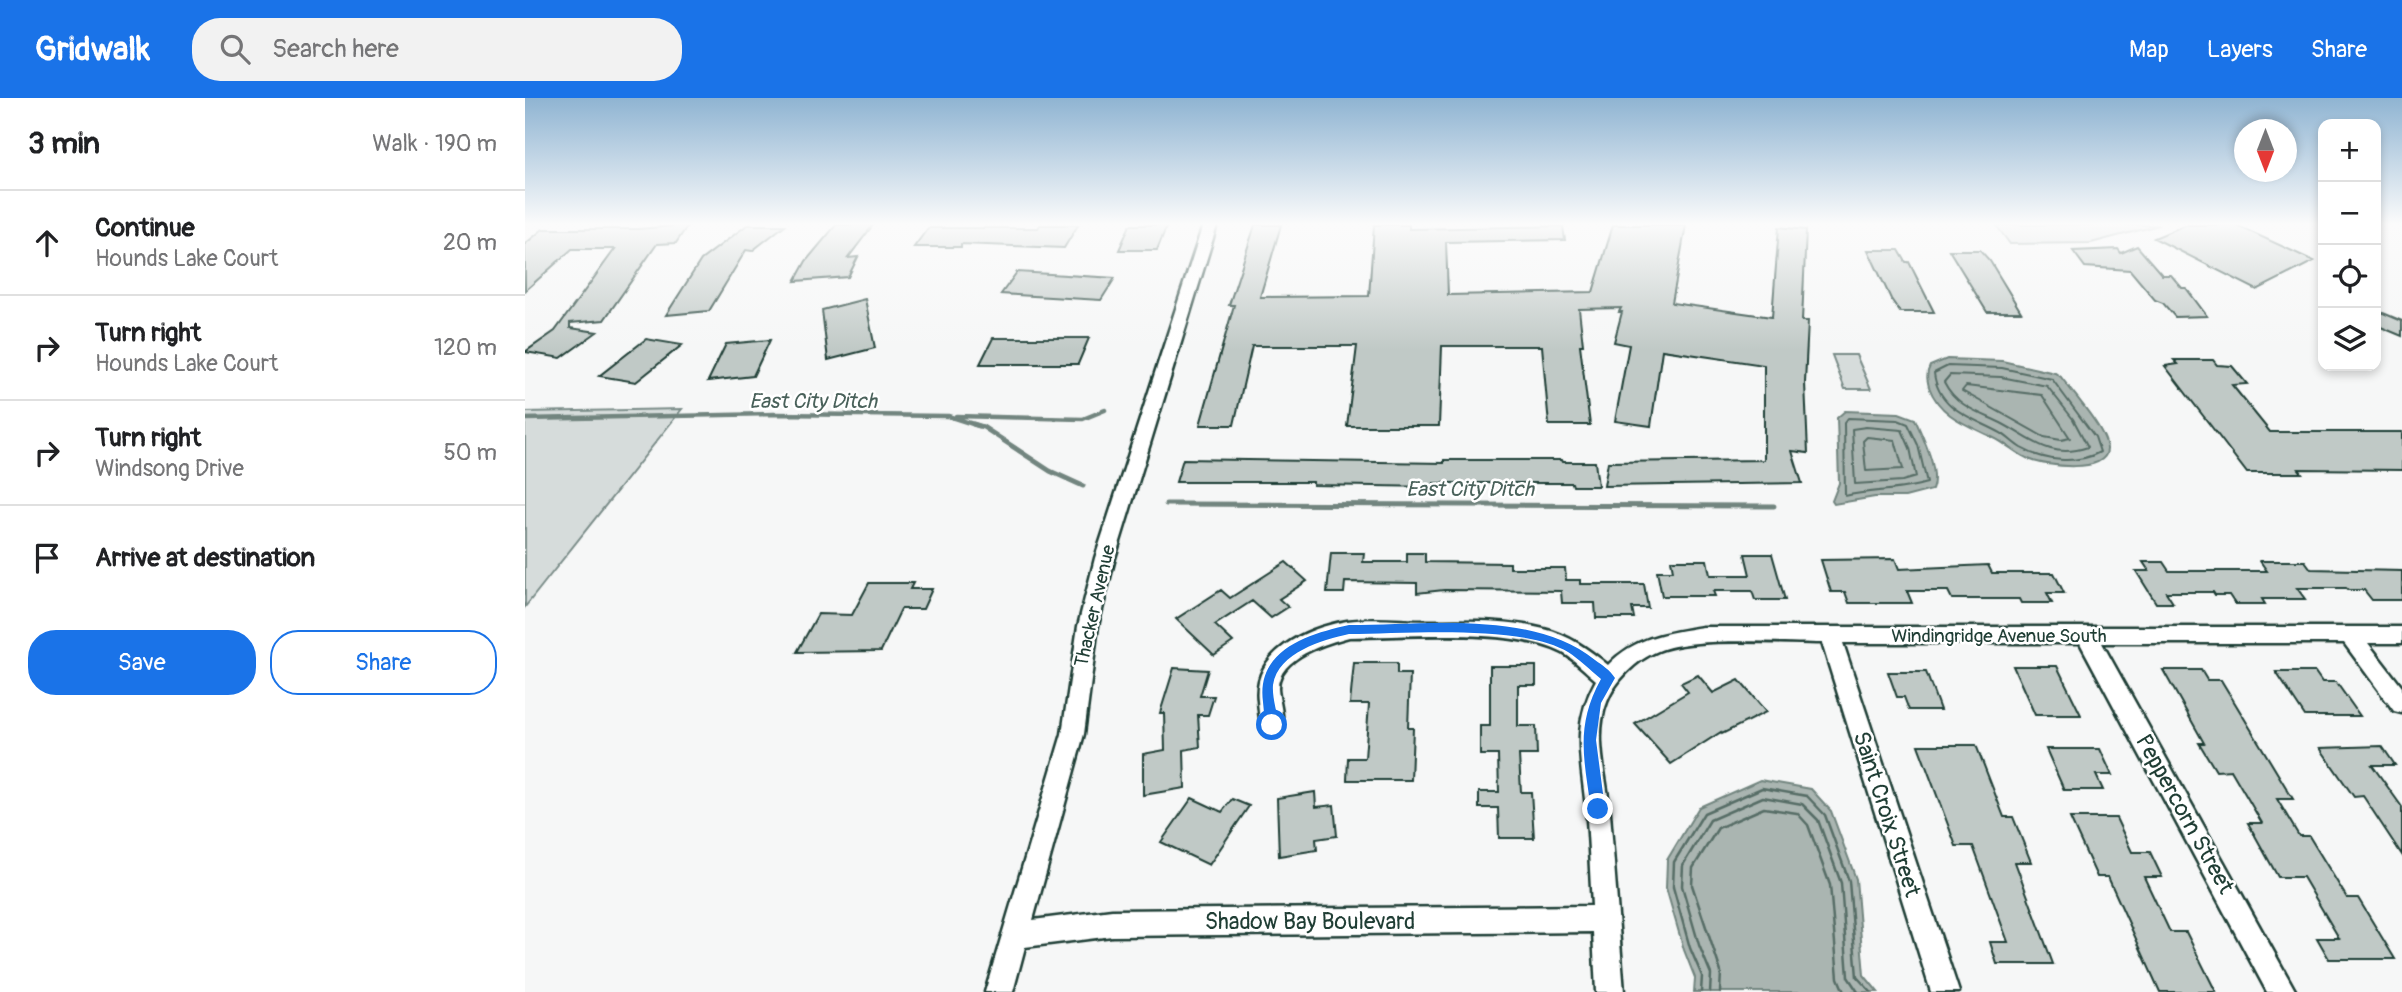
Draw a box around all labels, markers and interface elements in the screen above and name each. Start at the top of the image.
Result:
search box [192,18,682,81]
text: Gridwalk [35,29,150,70]
icon: search [216,30,254,68]
text: Search here [272,33,399,65]
text: Map [2129,35,2169,64]
text: Layers [2207,35,2273,64]
text: Share [2311,35,2367,64]
north arrow [2234,119,2297,182]
map controls [2318,119,2381,371]
button: + [2318,119,2381,182]
text: 3 min [28,125,100,162]
text: Walk · 190 m [372,129,497,158]
button: − [2318,182,2381,245]
text: Continue [95,212,195,244]
icon: ahead [28,224,66,262]
text: 20 m [443,228,497,257]
text: Hounds Lake Court [95,244,278,273]
button: locate [2318,245,2381,308]
button: layers [2318,308,2381,371]
text: Turn right [95,317,201,349]
icon: right [28,329,66,367]
text: 120 m [434,333,497,362]
text: Hounds Lake Court [95,349,278,378]
water label: East City Ditch [749,388,878,415]
text: Turn right [95,422,201,454]
icon: right [28,434,66,472]
text: 50 m [443,438,497,467]
text: Windsong Drive [95,454,244,483]
water label: East City Ditch [1406,476,1535,503]
icon: arrive [28,539,66,577]
text: Arrive at destination [95,542,315,574]
street label: Thacker Avenue [1069,542,1121,669]
street label: Windingridge Avenue South [1891,624,2107,648]
button: Save [28,630,256,695]
button: Share [270,630,497,695]
route start [1256,709,1287,740]
street label: Saint Croix Street [1847,728,1928,901]
street label: Peppercorn Street [2129,729,2241,899]
route end [1582,793,1613,824]
street label: Shadow Bay Boulevard [1205,907,1415,936]

